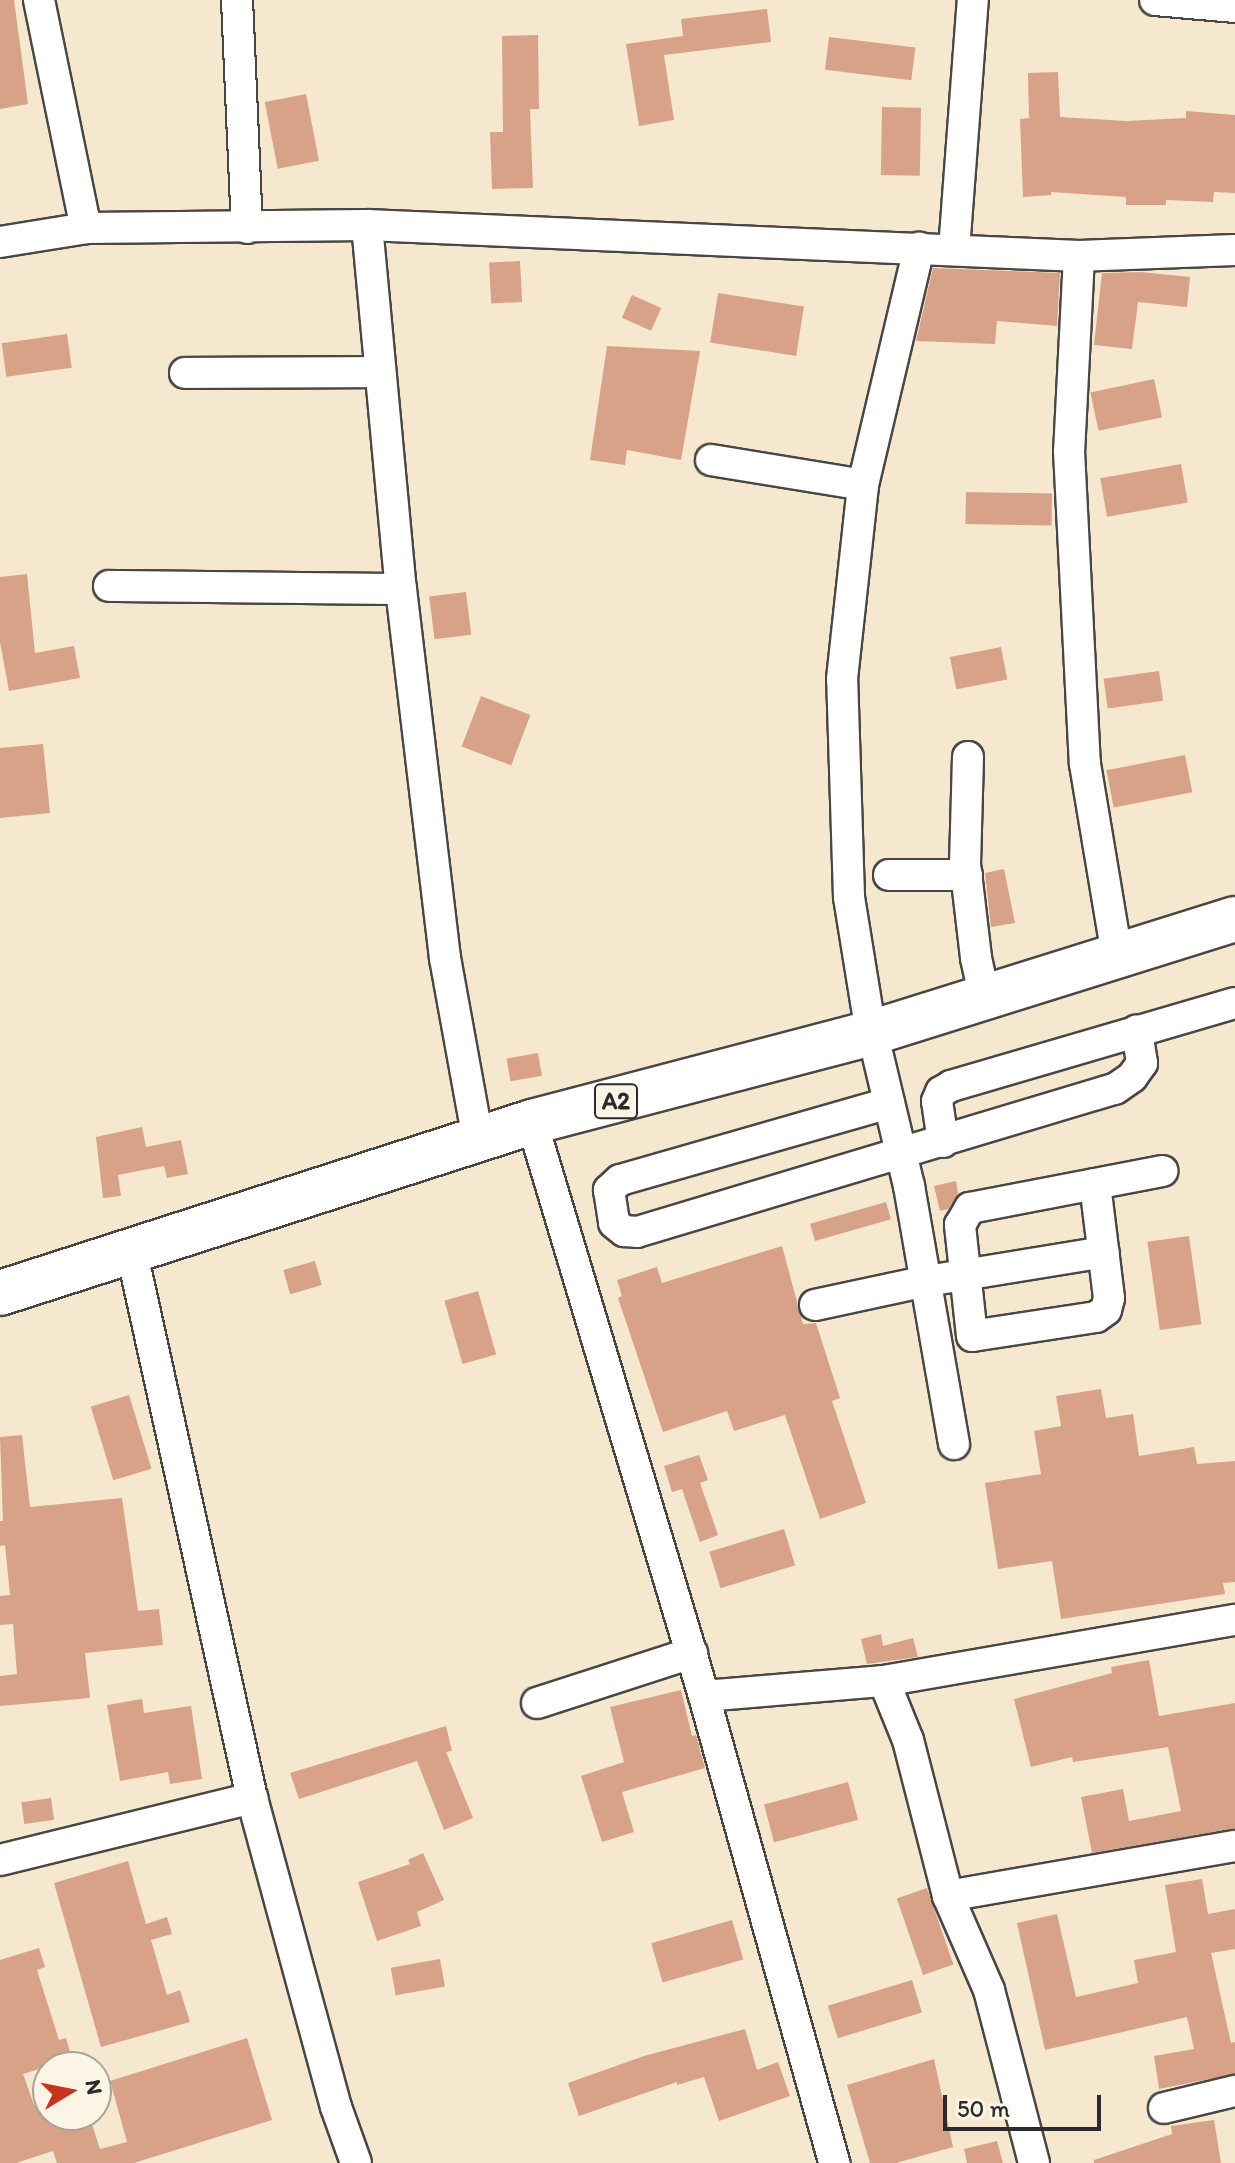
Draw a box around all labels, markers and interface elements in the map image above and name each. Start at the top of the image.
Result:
road number: A2 [594,1081,638,1121]
north arrow [32,2051,112,2131]
text: N [80,2077,109,2097]
scale bar [947,2079,1105,2129]
text: 50 m [957,2094,1010,2123]

